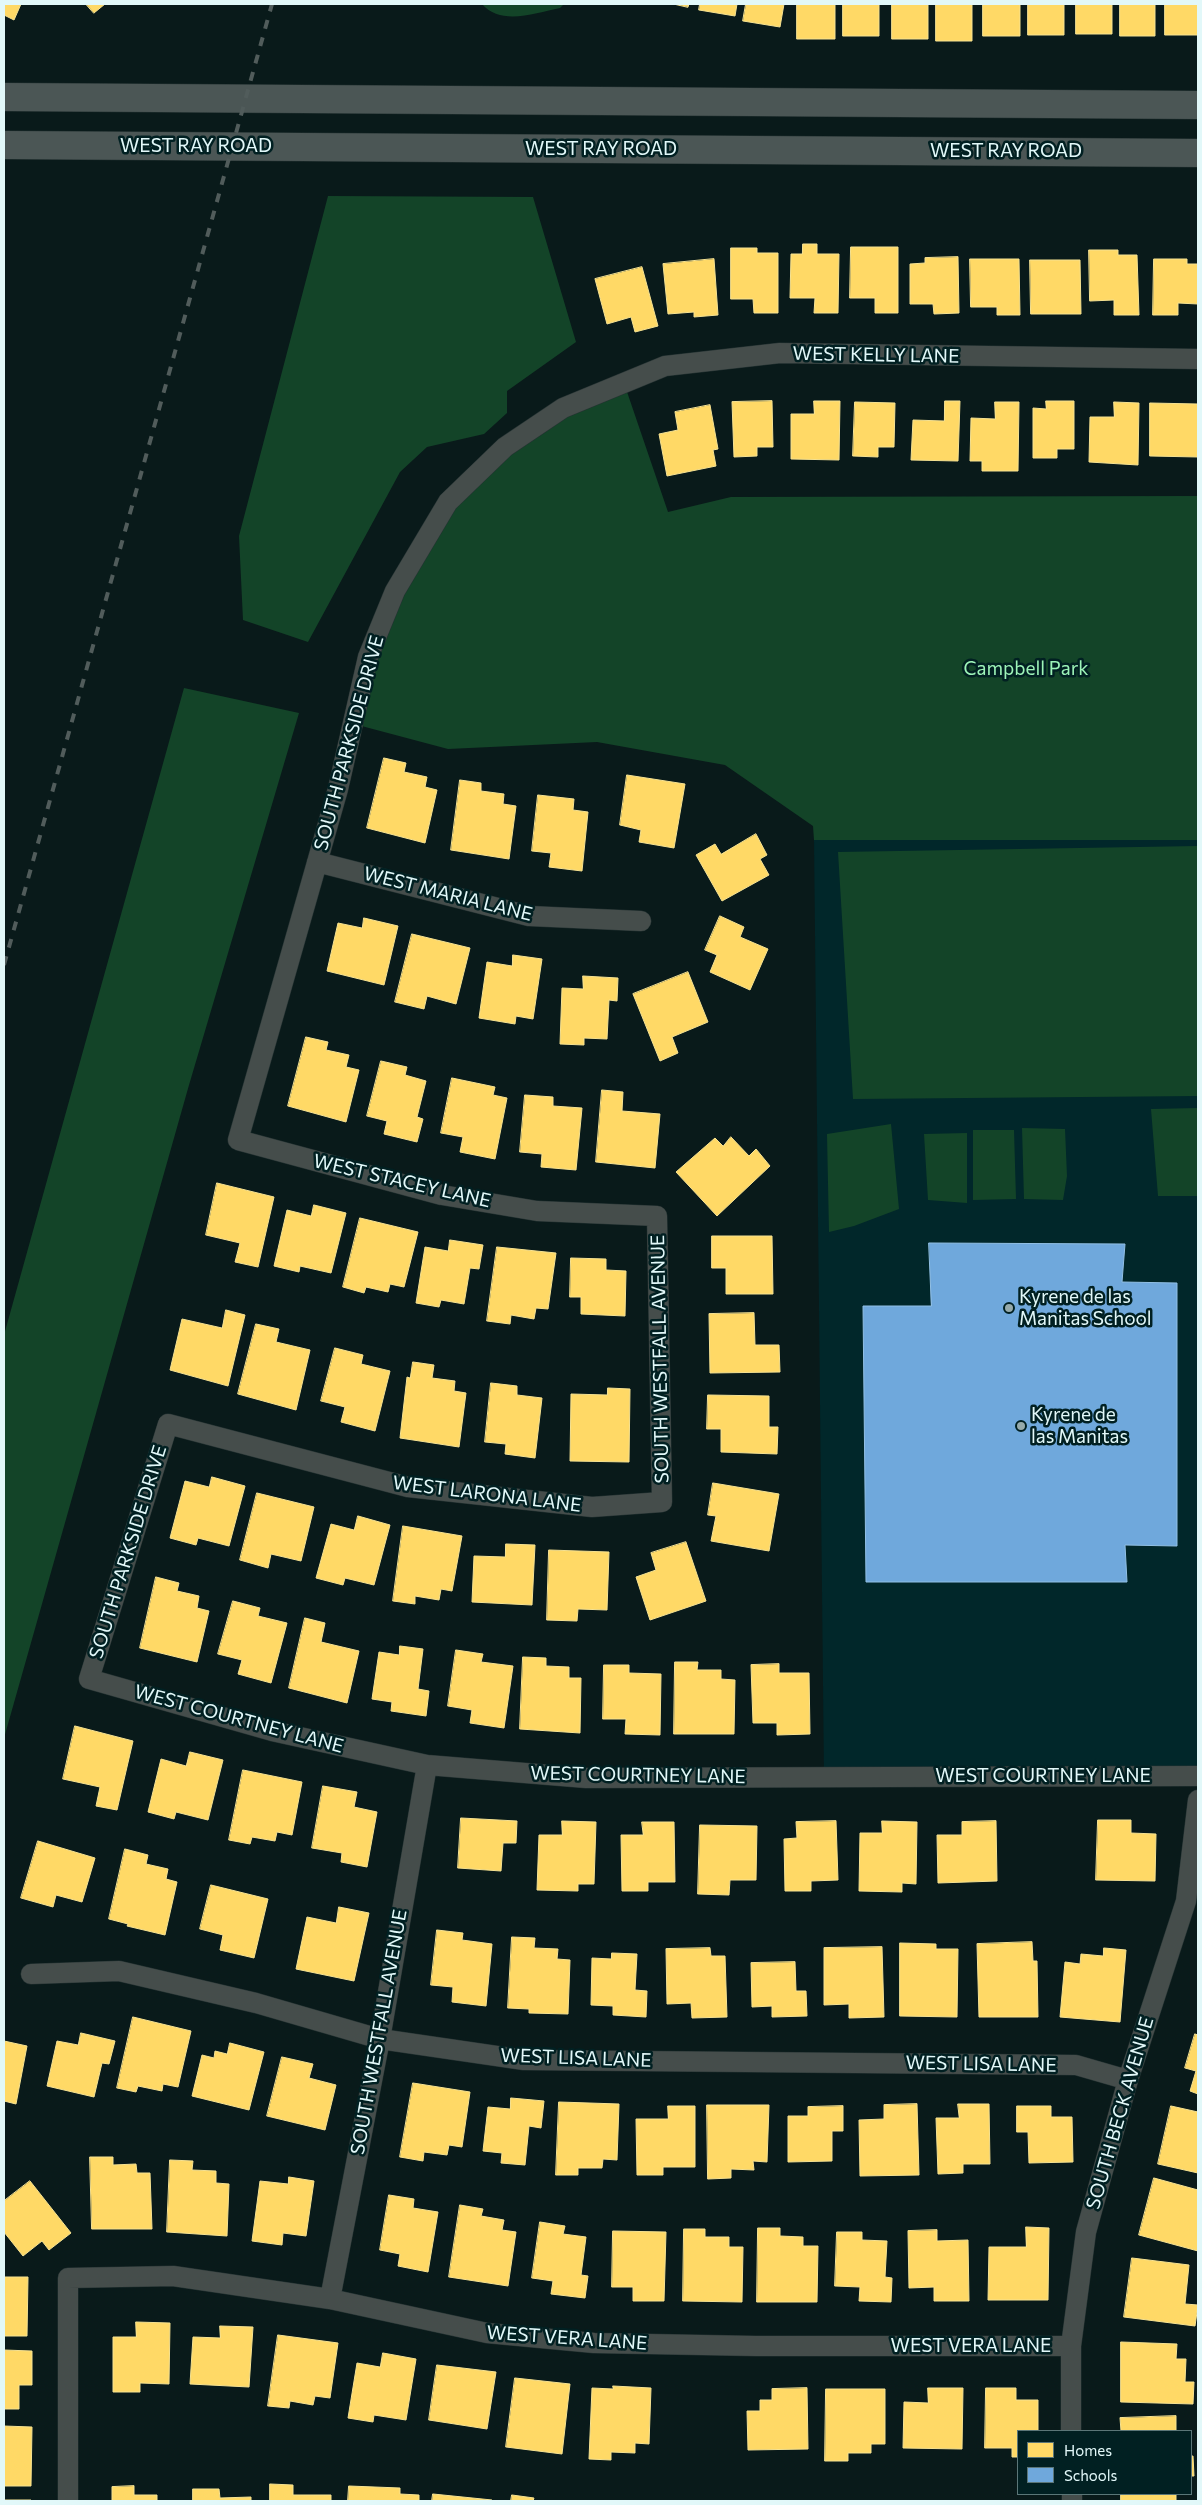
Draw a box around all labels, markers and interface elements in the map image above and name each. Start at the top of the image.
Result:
street label: WEST RAY ROAD [120,135,272,157]
street label: WEST RAY ROAD [525,138,677,160]
street label: WEST RAY ROAD [930,140,1082,162]
street label: WEST KELLY LANE [792,342,960,368]
street label: SOUTH PARKSIDE DRIVE [309,633,389,853]
park label: Campbell Park [963,658,1089,680]
street label: WEST MARIA LANE [361,862,535,926]
street label: WEST STACEY LANE [311,1150,493,1212]
street label: SOUTH WESTFALL AVENUE [646,1235,674,1483]
place label: Kyrene de las Manitas School [1019,1286,1152,1330]
marker: Kyrene de las Manitas School [1003,1302,1015,1314]
place label: Kyrene de las Manitas [1031,1404,1128,1448]
marker: Kyrene de las Manitas [1015,1420,1027,1432]
street label: SOUTH PARKSIDE DRIVE [85,1443,171,1661]
street label: WEST LARONA LANE [391,1471,583,1517]
street label: WEST COURTNEY LANE [132,1680,346,1758]
street label: WEST COURTNEY LANE [530,1762,746,1788]
street label: WEST COURTNEY LANE [935,1765,1151,1787]
street label: SOUTH WESTFALL AVENUE [346,1908,412,2156]
street label: SOUTH BECK AVENUE [1082,2014,1158,2212]
street label: WEST LISA LANE [500,2044,652,2072]
street label: WEST LISA LANE [905,2051,1057,2077]
street label: WEST VERA LANE [486,2321,648,2355]
street label: WEST VERA LANE [891,2335,1051,2357]
legend [1017,2430,1192,2495]
text: Homes [1064,2441,1112,2459]
text: Schools [1064,2466,1117,2484]

